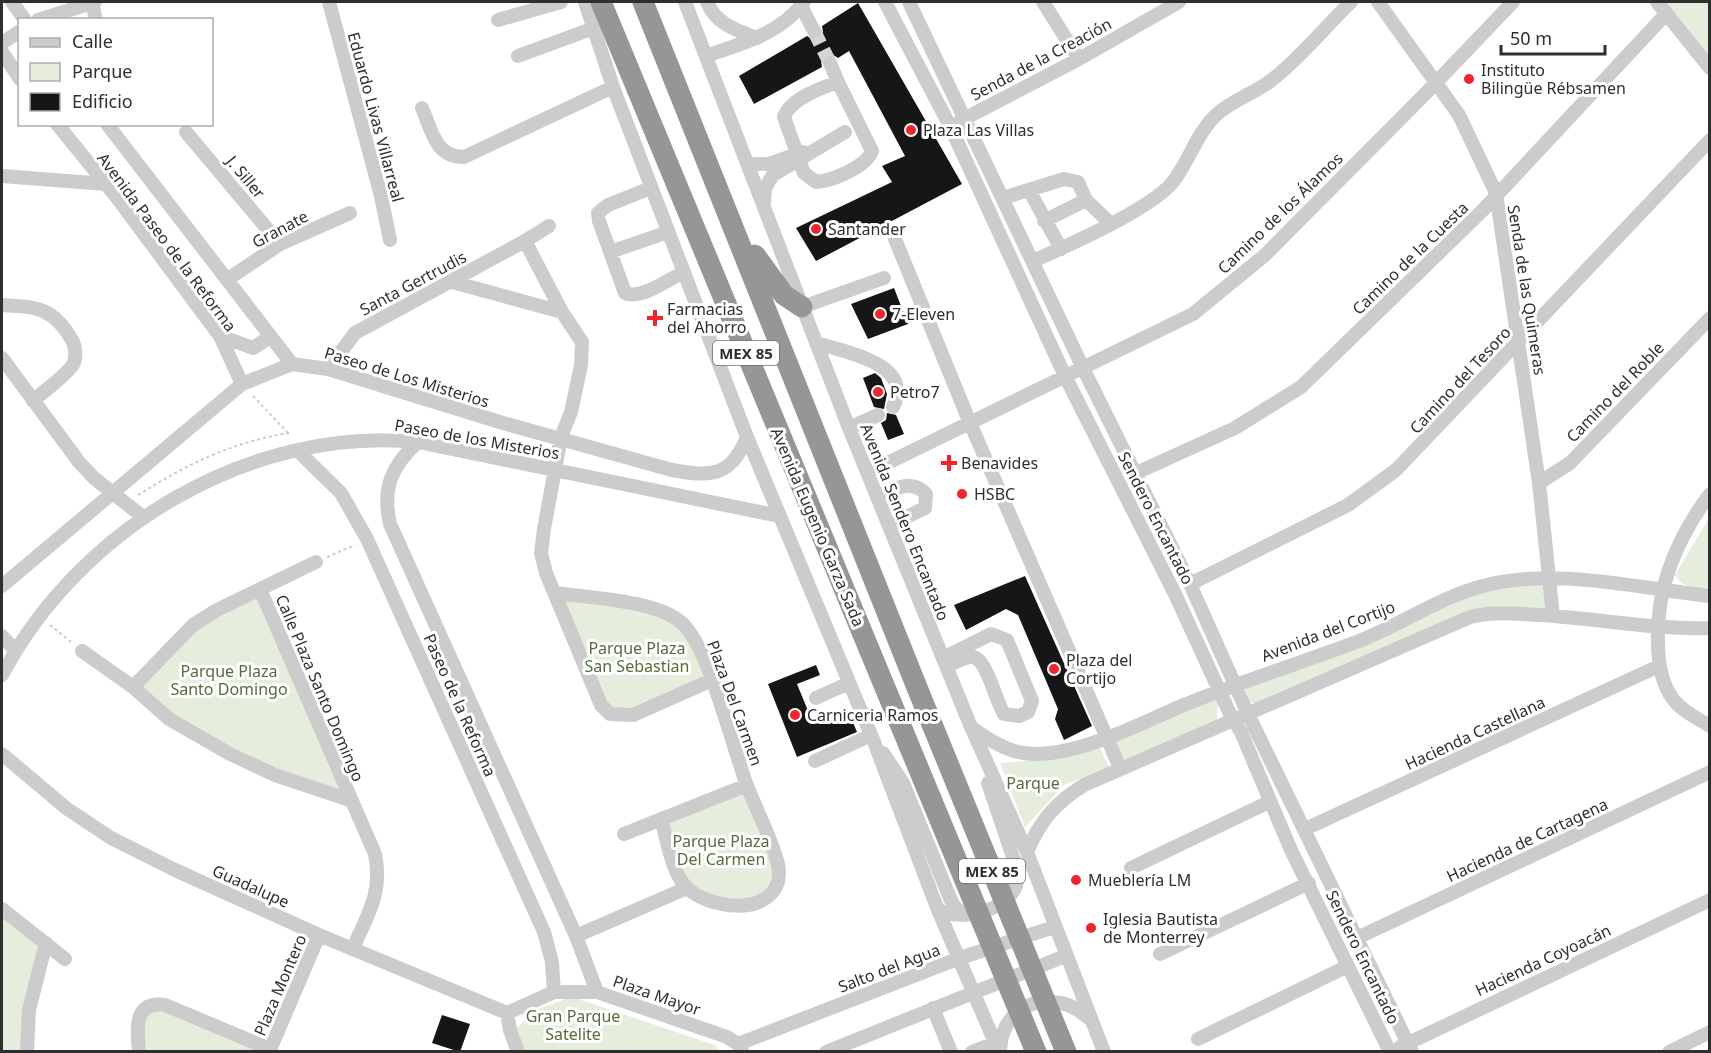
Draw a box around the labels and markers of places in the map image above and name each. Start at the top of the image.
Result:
place label: Instituto Bilingüe Rébsamen [1481,59,1626,99]
marker: Instituto Bilingüe Rébsamen [1462,72,1476,86]
place label: Plaza Las Villas [923,119,1034,141]
marker: Plaza Las Villas [904,123,918,137]
place label: Santander [828,218,906,240]
marker: Santander [809,222,823,236]
place label: Farmacias del Ahorro [667,298,747,338]
place label: 7-Eleven [892,303,955,325]
marker: 7-Eleven [873,307,887,321]
marker: Farmacias del Ahorro [648,311,662,325]
place label: Petro7 [890,381,940,403]
marker: Petro7 [871,385,885,399]
place label: Benavides [961,452,1038,474]
marker: Benavides [942,456,956,470]
place label: HSBC [974,483,1015,505]
marker: HSBC [955,487,969,501]
place label: Plaza del Cortijo [1066,649,1132,689]
marker: Plaza del Cortijo [1047,662,1061,676]
place label: Carniceria Ramos [807,704,939,726]
marker: Carniceria Ramos [788,708,802,722]
place label: Mueblería LM [1088,869,1191,891]
marker: Mueblería LM [1069,873,1083,887]
place label: Iglesia Bautista de Monterrey [1103,908,1218,948]
marker: Iglesia Bautista de Monterrey [1084,921,1098,935]

